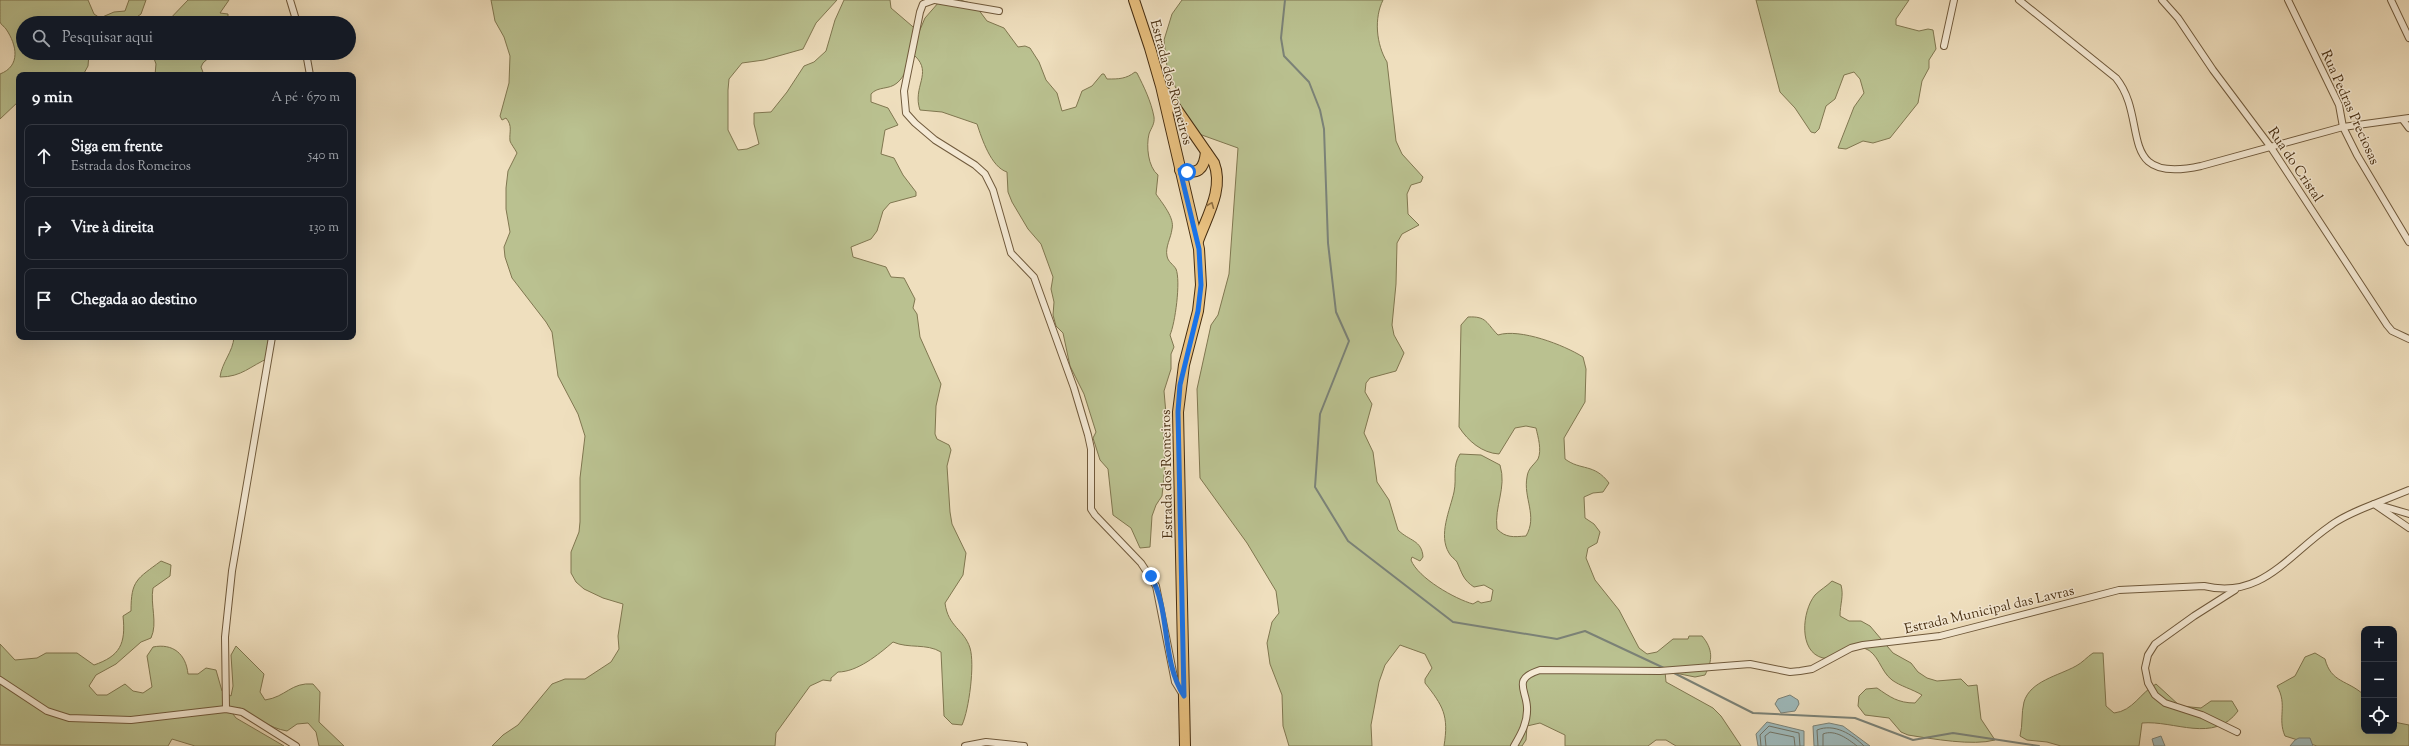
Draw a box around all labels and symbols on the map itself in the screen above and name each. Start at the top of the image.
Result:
street label: Estrada dos Romeiros [1144,18,1196,147]
street label: Rua Pedras Preciosas [2315,47,2383,168]
street label: Rua do Cristal [2262,124,2327,207]
route start [1178,163,1196,181]
one-way arrow [1206,201,1214,209]
street label: Estrada dos Romeiros [1157,409,1179,539]
route end [1142,567,1160,585]
street label: Estrada Municipal das Lavras [1902,582,2076,640]

